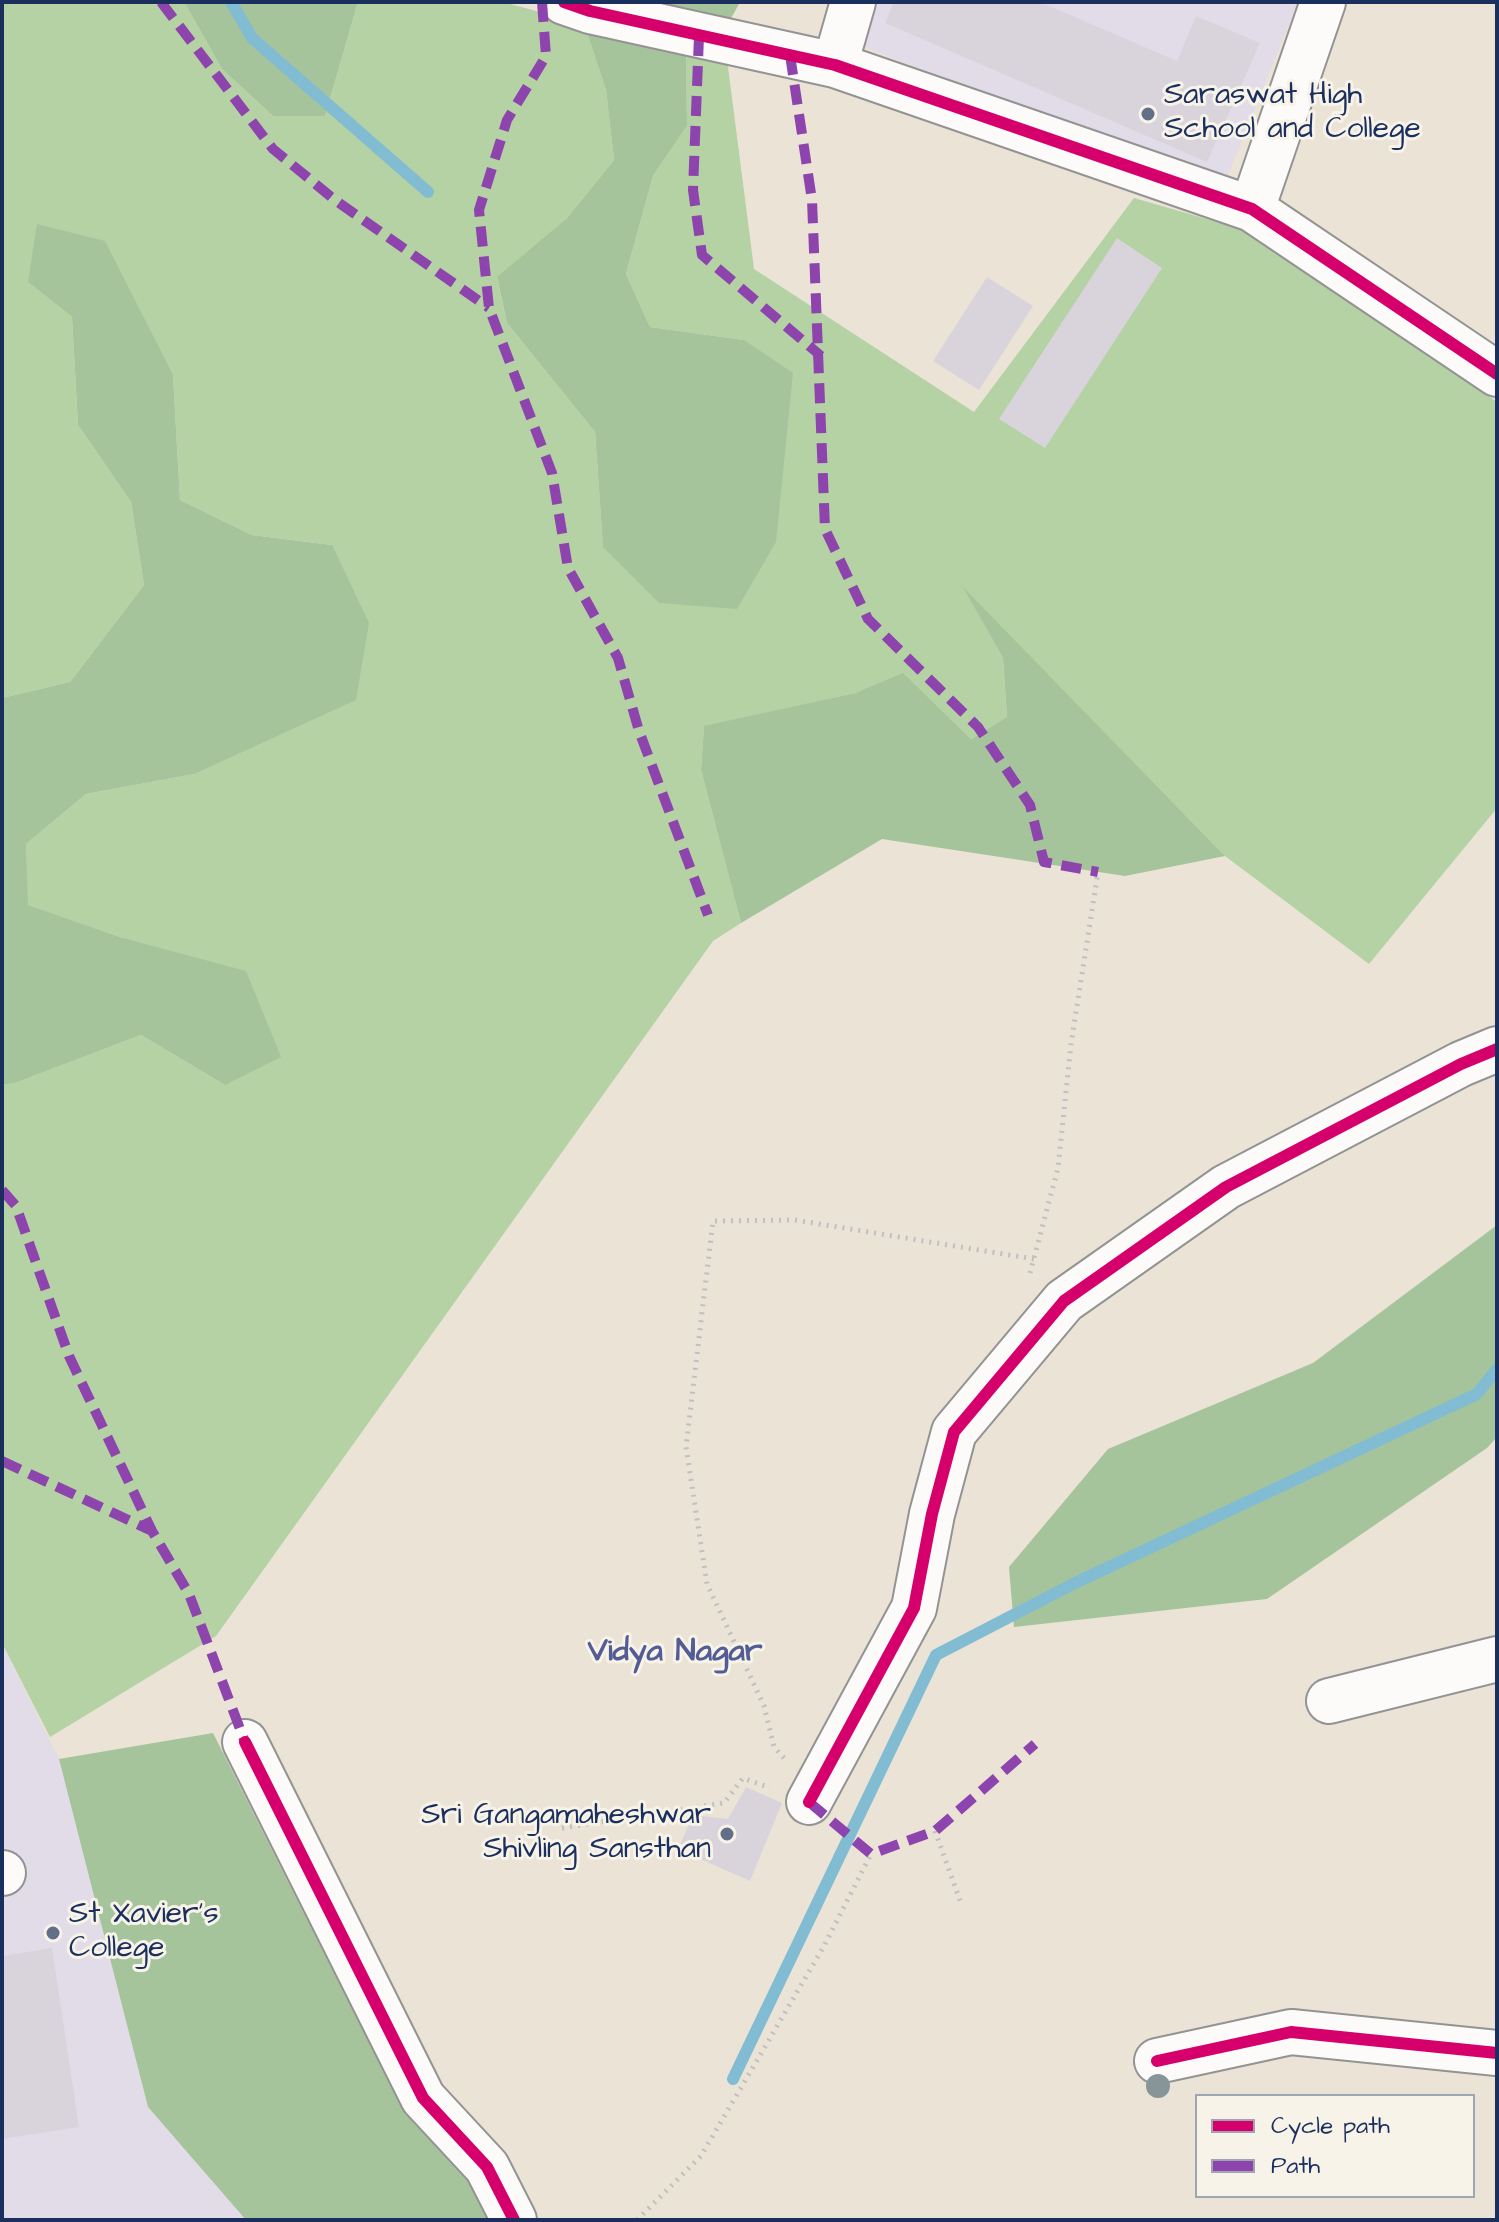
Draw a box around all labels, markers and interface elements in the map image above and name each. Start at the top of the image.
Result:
place label: Saraswat High School and College [1164,79,1421,150]
marker: Saraswat High School and College [1139,105,1157,123]
district label: Vidya Nagar [588,1634,762,1672]
place label: Sri Gangamaheshwar Shivling Sansthan [421,1799,711,1870]
marker: Sri Gangamaheshwar Shivling Sansthan [718,1825,736,1843]
place label: St Xavier's College [69,1898,218,1968]
marker: St Xavier's College [44,1924,62,1942]
legend [1195,2094,1475,2198]
text: Cycle path [1271,2109,1390,2143]
text: Path [1271,2149,1320,2183]

